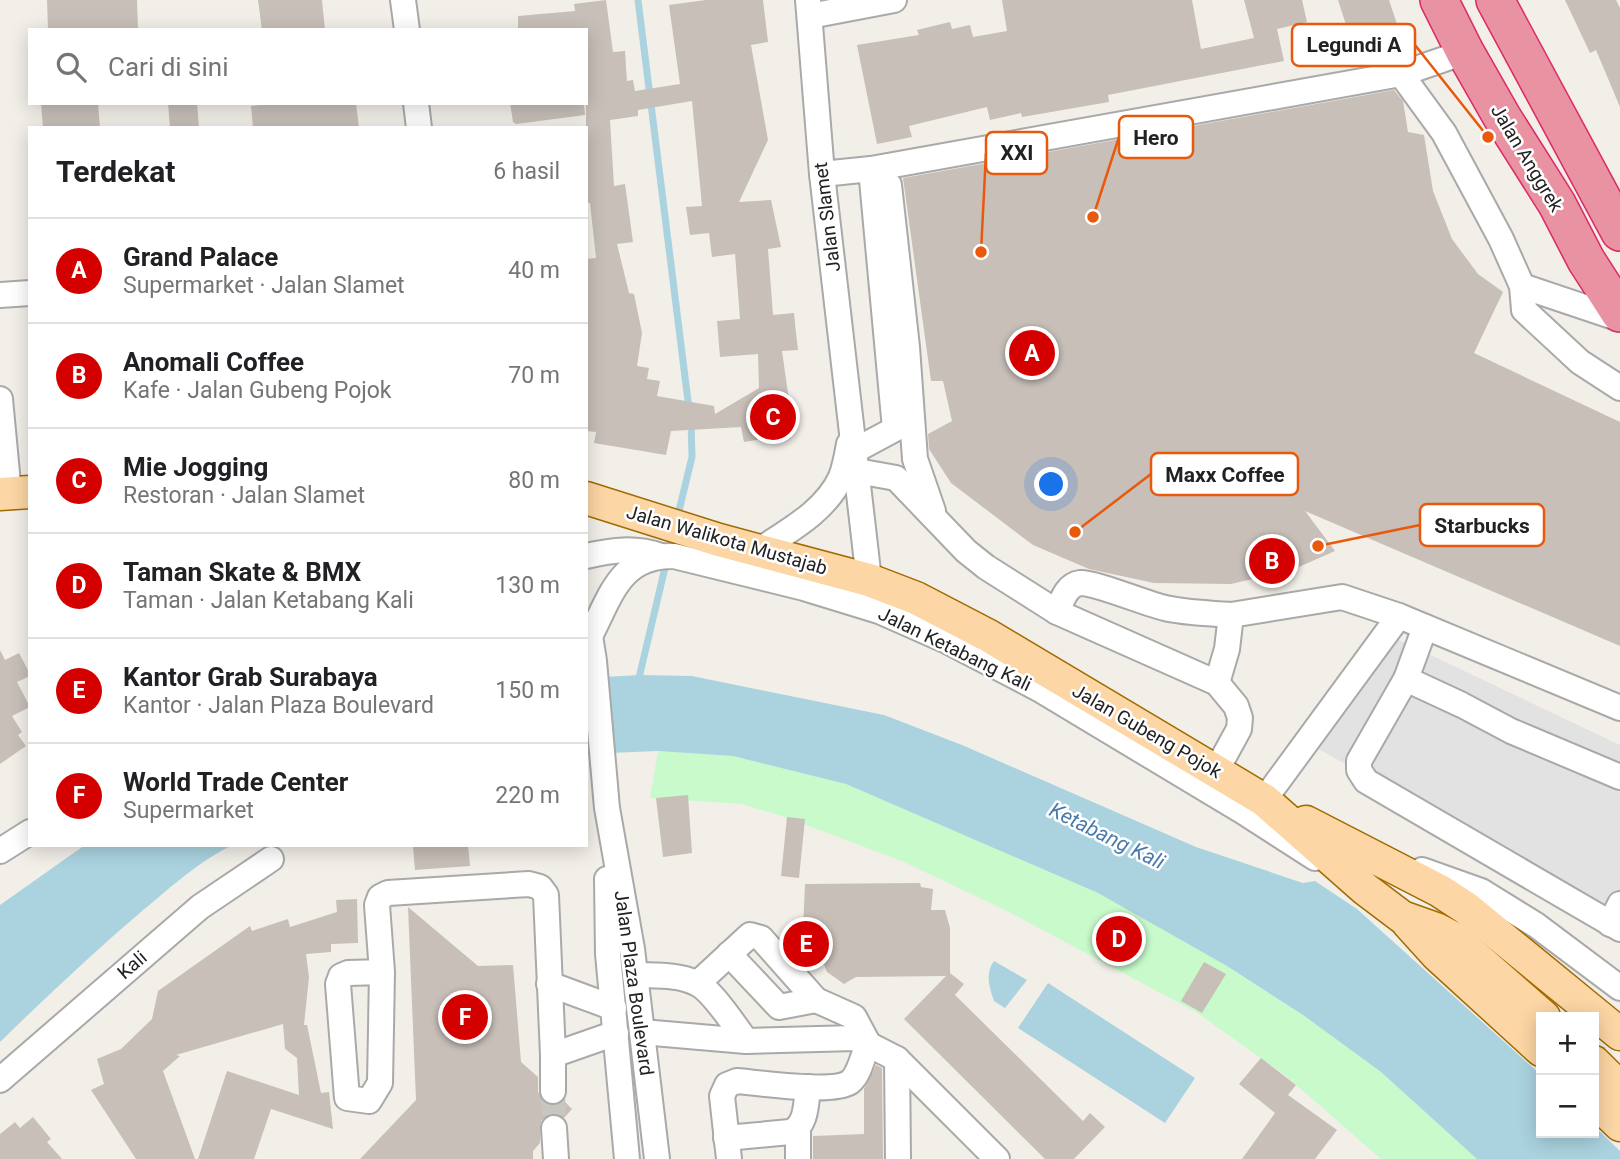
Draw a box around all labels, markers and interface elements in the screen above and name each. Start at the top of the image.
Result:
callout: Legundi A [1292,24,1415,66]
search box [28,28,588,105]
text: Legundi A [1307,33,1402,57]
icon: search [52,48,90,86]
text: Cari di sini [108,52,229,82]
street label: Jalan Anggrek [1486,100,1568,216]
callout: Hero [1119,116,1193,158]
text: Hero [1133,126,1179,150]
callout: XXI [986,132,1047,174]
text: XXI [1001,141,1033,165]
text: Terdekat [56,154,175,189]
text: 6 hasil [493,158,560,185]
street label: Jalan Slamet [809,161,845,273]
text: Grand Palace [123,242,278,272]
text: A [71,257,87,284]
text: 40 m [508,257,560,284]
text: Supermarket · Jalan Slamet [123,272,405,299]
pin: A [1009,327,1055,379]
text: Anomali Coffee [123,347,304,377]
text: B [72,362,86,389]
text: 70 m [508,362,560,389]
text: Kafe · Jalan Gubeng Pojok [123,377,392,404]
pin: C [750,391,796,443]
text: Mie Jogging [123,452,268,482]
callout: Maxx Coffee [1151,453,1298,495]
text: Maxx Coffee [1165,463,1285,487]
text: C [71,467,87,494]
text: 80 m [508,467,560,494]
your location [1034,467,1068,501]
text: Restoran · Jalan Slamet [123,482,365,509]
street label: Jalan Walikota Mustajab [624,500,830,580]
callout: Starbucks [1420,504,1544,546]
text: Starbucks [1434,514,1530,538]
pin: B [1249,535,1295,587]
text: Taman Skate & BMX [123,557,361,587]
text: D [72,572,86,599]
text: 130 m [495,572,560,599]
text: Taman · Jalan Ketabang Kali [123,587,414,614]
street label: Jalan Ketabang Kali [875,602,1035,696]
text: Kantor Grab Surabaya [123,662,378,692]
text: E [73,677,85,704]
text: 150 m [495,677,560,704]
street label: Jalan Gubeng Pojok [1068,679,1226,783]
text: Kantor · Jalan Plaza Boulevard [123,692,434,719]
text: World Trade Center [123,767,348,797]
text: F [73,782,85,809]
text: 220 m [495,782,560,809]
text: Supermarket [123,797,254,824]
water label: Ketabang Kali [1045,798,1169,874]
street label: Jalan Plaza Boulevard [610,889,658,1077]
pin: D [1096,913,1142,965]
pin: E [783,918,829,970]
street label: Kali [113,946,151,984]
pin: F [442,991,488,1043]
map controls [1536,1012,1599,1138]
button: + [1536,1012,1599,1075]
button: − [1536,1075,1599,1138]

